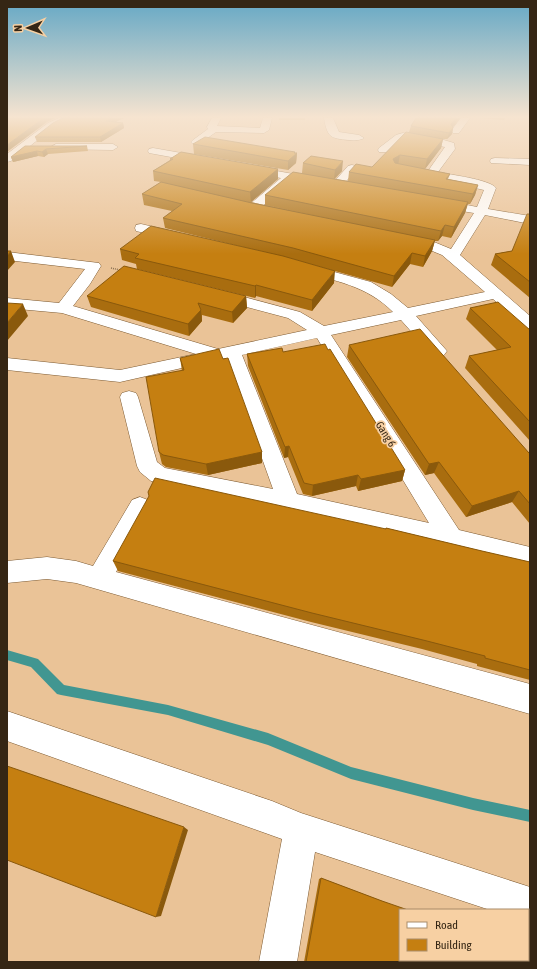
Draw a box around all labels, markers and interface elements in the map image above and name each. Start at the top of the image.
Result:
north arrow [8,8,48,48]
text: N [12,25,24,32]
street label: Gang 6 [374,419,398,449]
legend [399,909,529,961]
text: Road [435,918,458,932]
text: Building [435,938,473,952]

